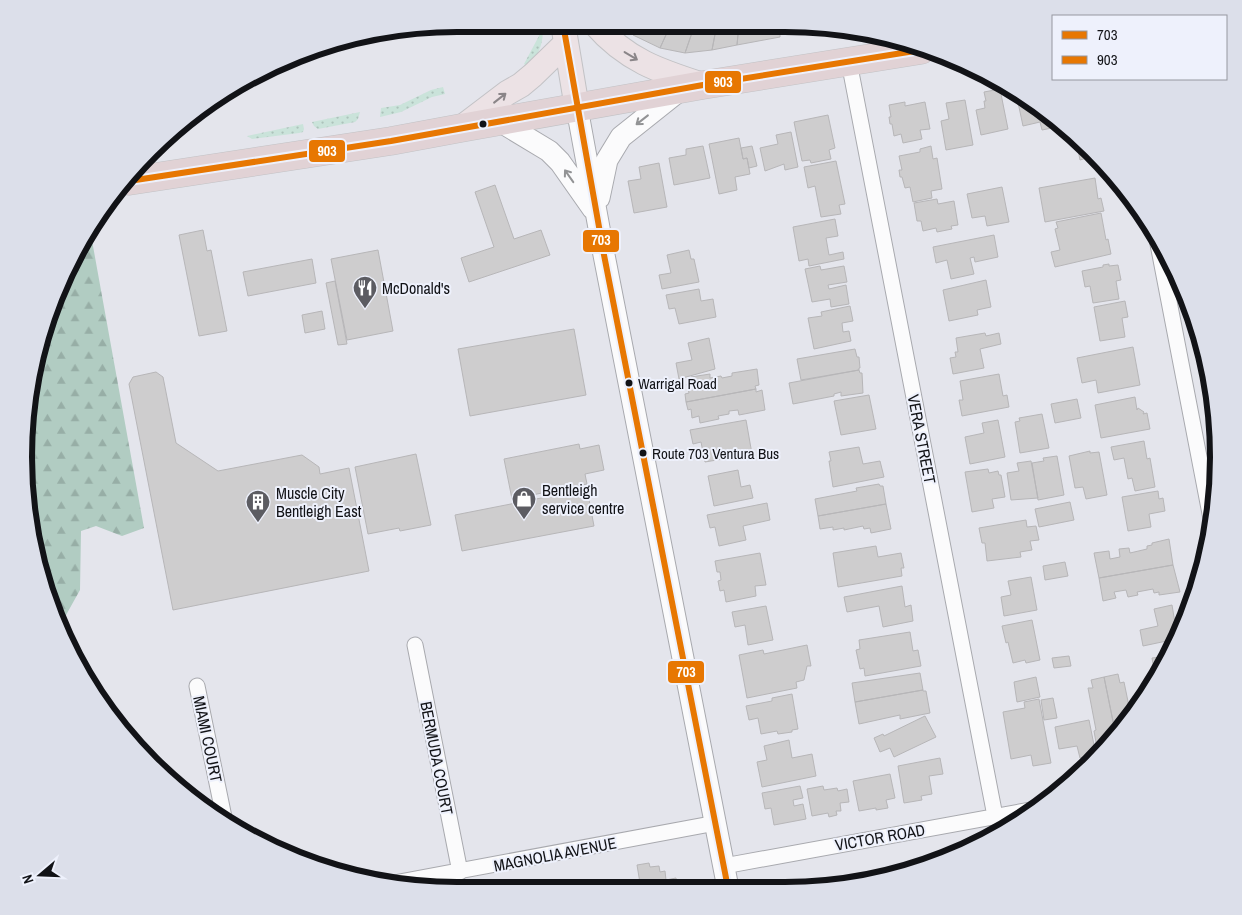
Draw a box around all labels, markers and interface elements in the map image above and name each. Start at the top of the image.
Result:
legend [1052,15,1227,80]
text: 703 [1097,24,1118,45]
text: 903 [1097,49,1118,70]
one-way arrow [624,51,638,61]
line badge: 903 [704,70,742,94]
text: 903 [713,73,733,91]
one-way arrow [493,93,507,103]
one-way arrow [636,114,649,125]
unlabelled marker [478,119,488,129]
line badge: 903 [308,139,346,163]
text: 903 [317,142,337,160]
one-way arrow [564,169,574,183]
line badge: 703 [582,229,620,253]
text: 703 [591,231,611,249]
restaurant icon: McDonald's [352,275,378,309]
place label: McDonald's [382,277,450,299]
place label: Warrigal Road [638,373,717,394]
marker: Warrigal Road [624,378,634,388]
street label: VERA STREET [903,393,941,485]
place label: Route 703 Ventura Bus [652,443,779,464]
marker: Route 703 Ventura Bus [638,448,648,458]
place label: Bentleigh service centre [542,479,624,519]
place label: Muscle City Bentleigh East [276,482,362,522]
shop icon: Bentleigh service centre [511,486,537,520]
building icon: Muscle City Bentleigh East [245,489,271,523]
line badge: 703 [667,660,705,684]
text: 703 [676,663,696,681]
street label: MIAMI COURT [188,694,228,784]
street label: BERMUDA COURT [415,699,459,817]
street label: VICTOR ROAD [833,818,927,856]
street label: MAGNOLIA AVENUE [492,831,618,877]
north arrow [15,850,65,900]
text: N [18,872,38,886]

